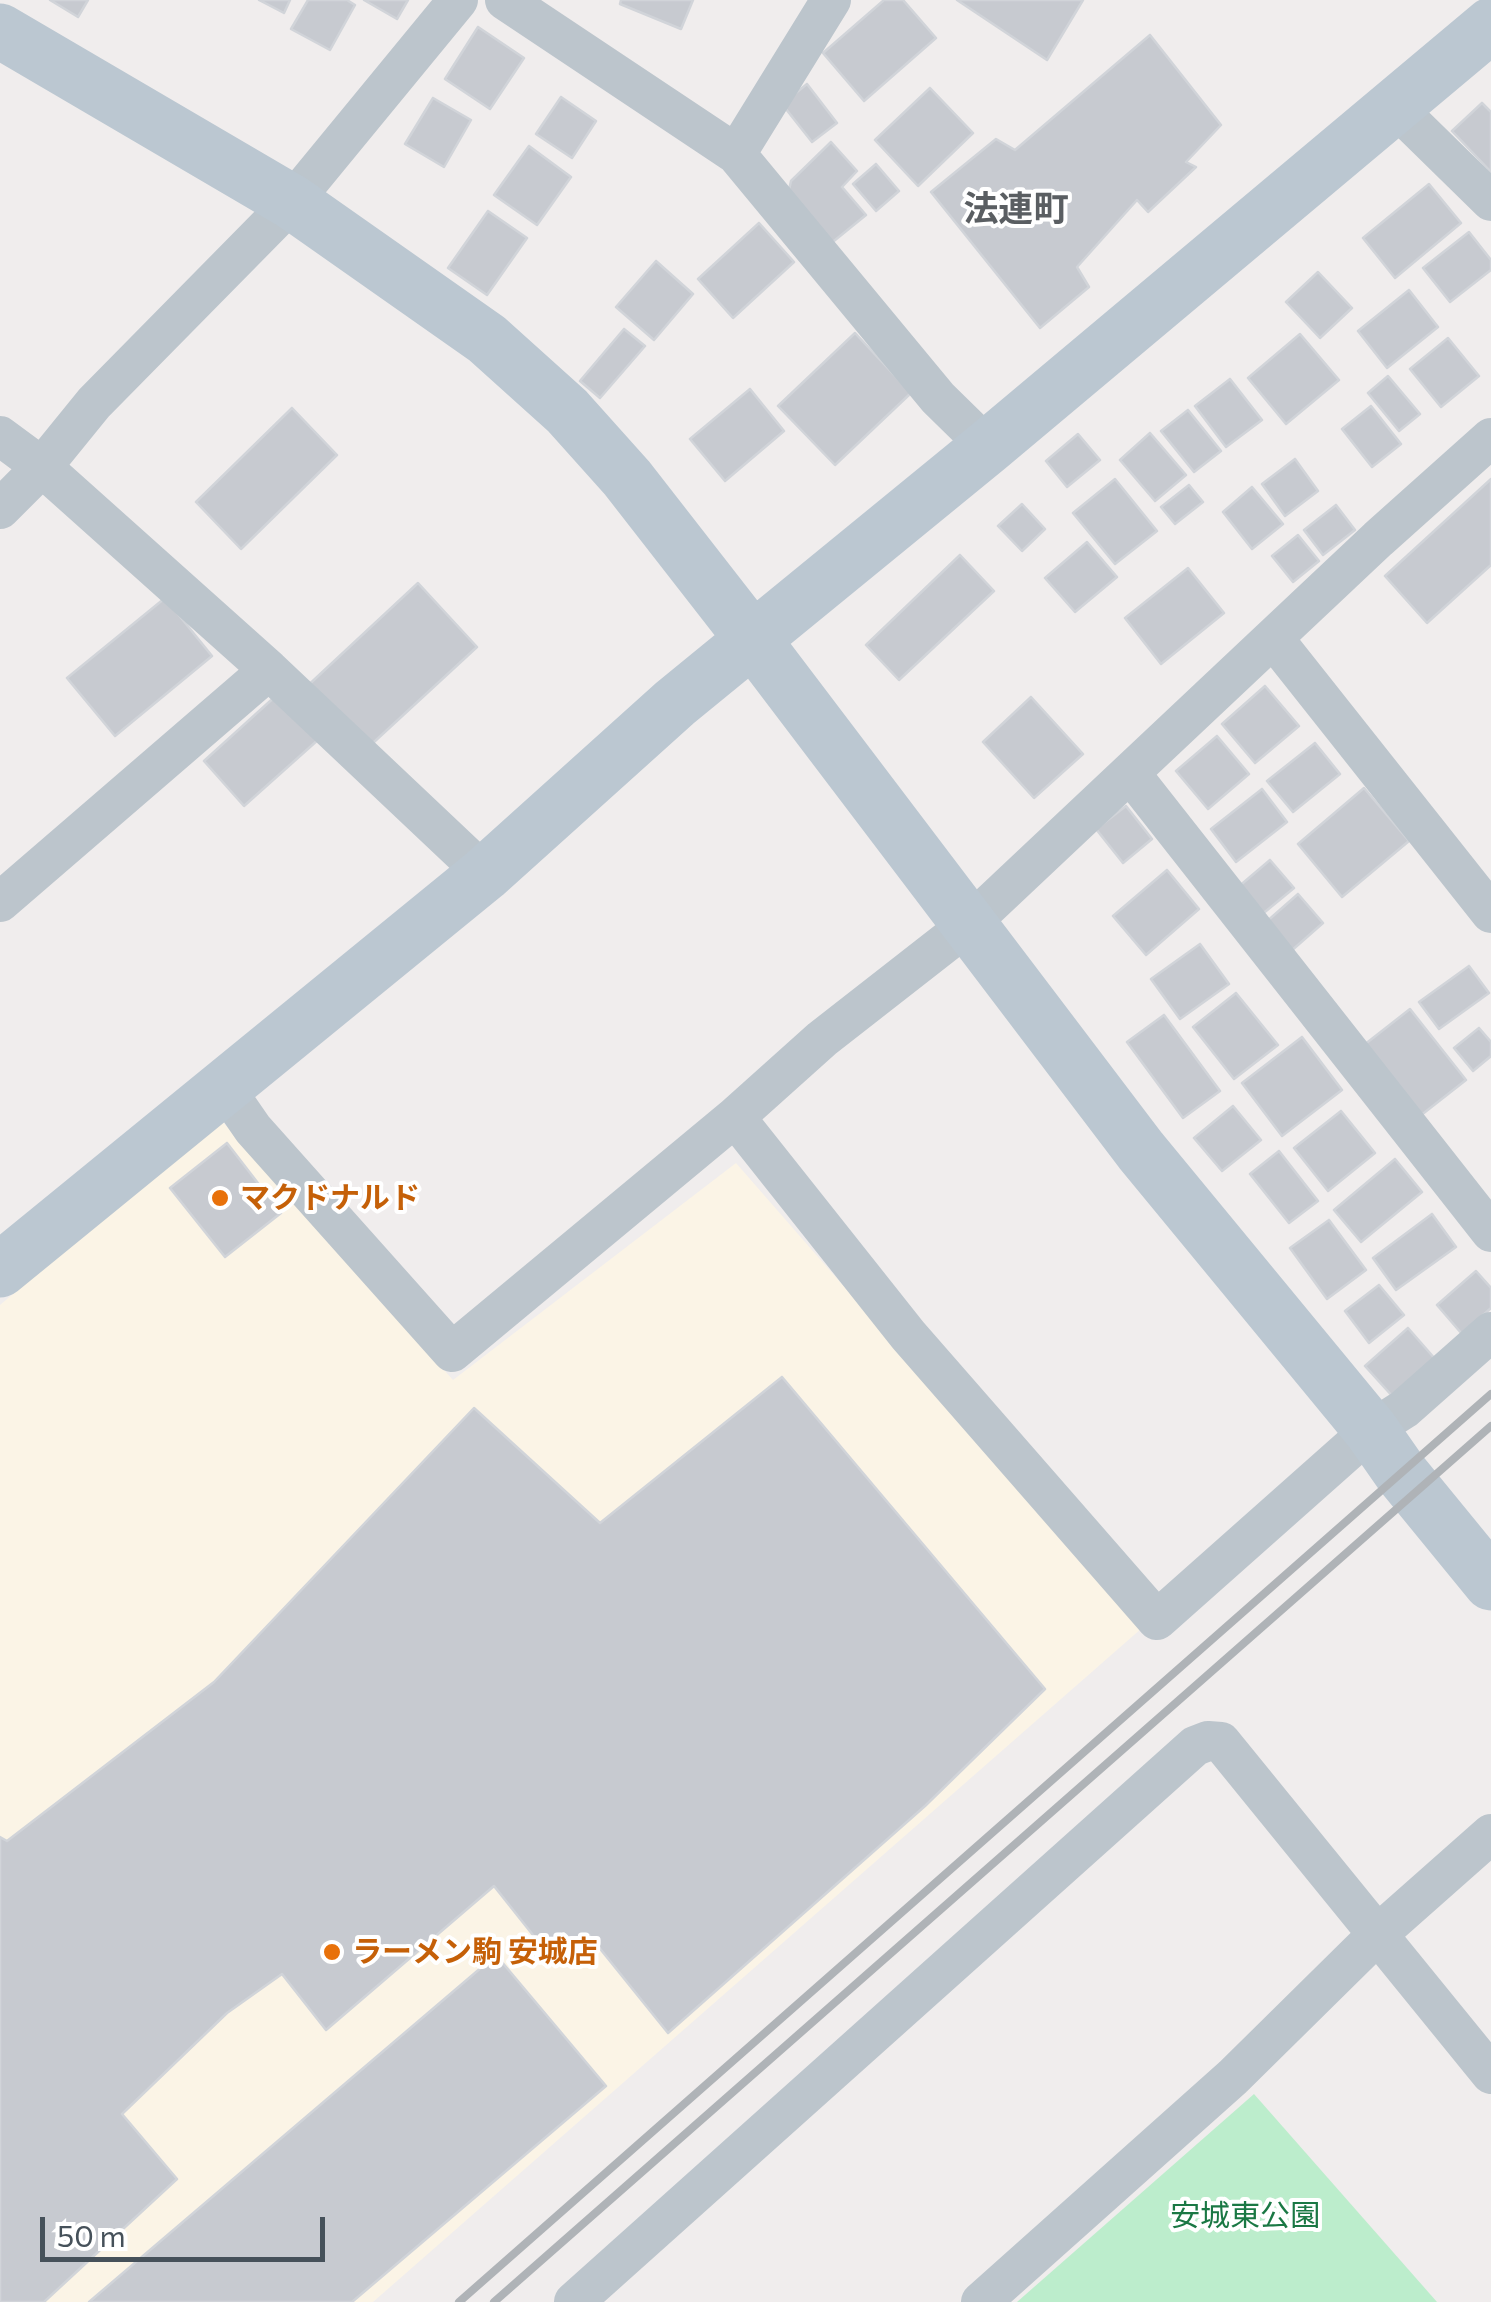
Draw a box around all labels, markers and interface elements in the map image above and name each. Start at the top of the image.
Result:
district label: 法連町 [964,188,1068,230]
place label: マクドナルド [240,1180,420,1216]
marker: マクドナルド [209,1187,231,1209]
place label: ラーメン駒 安城店 [352,1934,598,1970]
marker: ラーメン駒 安城店 [321,1941,343,1963]
scale bar [45,2197,330,2259]
park label: 安城東公園 [1170,2198,1320,2234]
text: 50 m [57,2216,126,2253]

